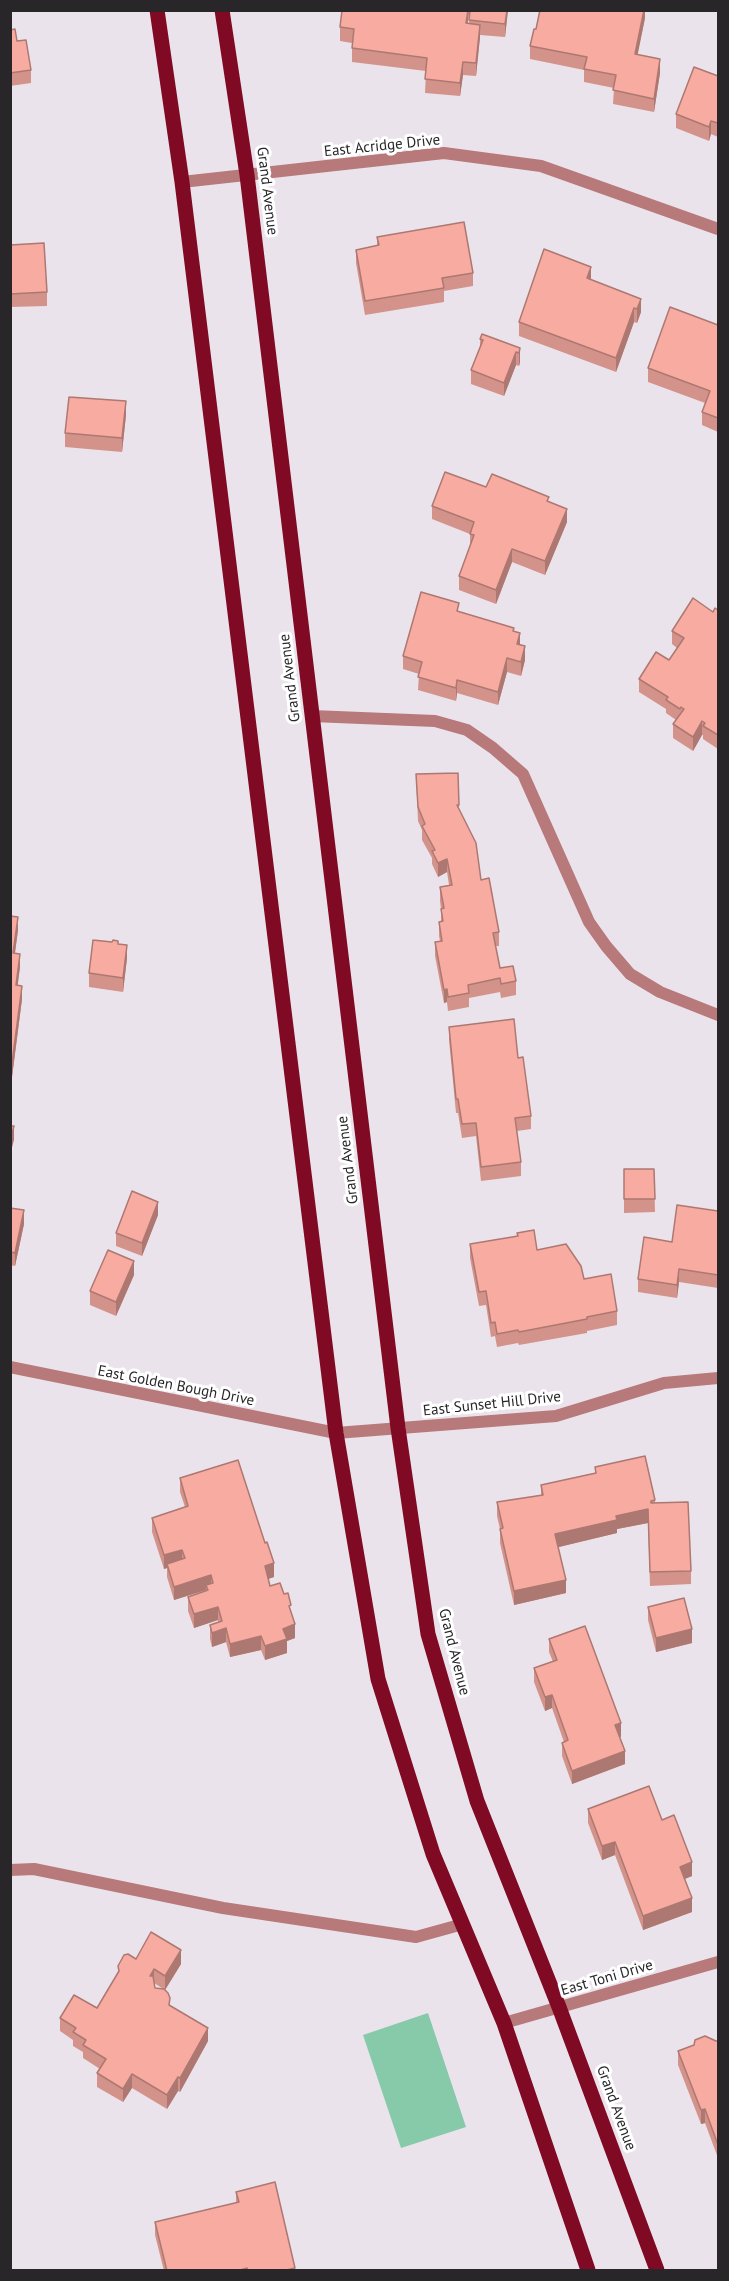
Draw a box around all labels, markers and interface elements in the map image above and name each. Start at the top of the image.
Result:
street label: East Acridge Drive [323,131,441,161]
street label: Grand Avenue [253,146,281,236]
street label: Grand Avenue [276,633,304,723]
street label: Grand Avenue [334,1115,362,1205]
street label: East Golden Bough Drive [96,1362,256,1410]
street label: East Sunset Hill Drive [422,1388,562,1420]
street label: Grand Avenue [435,1607,473,1697]
street label: East Toni Drive [559,1956,655,2000]
street label: Grand Avenue [592,2063,640,2153]

